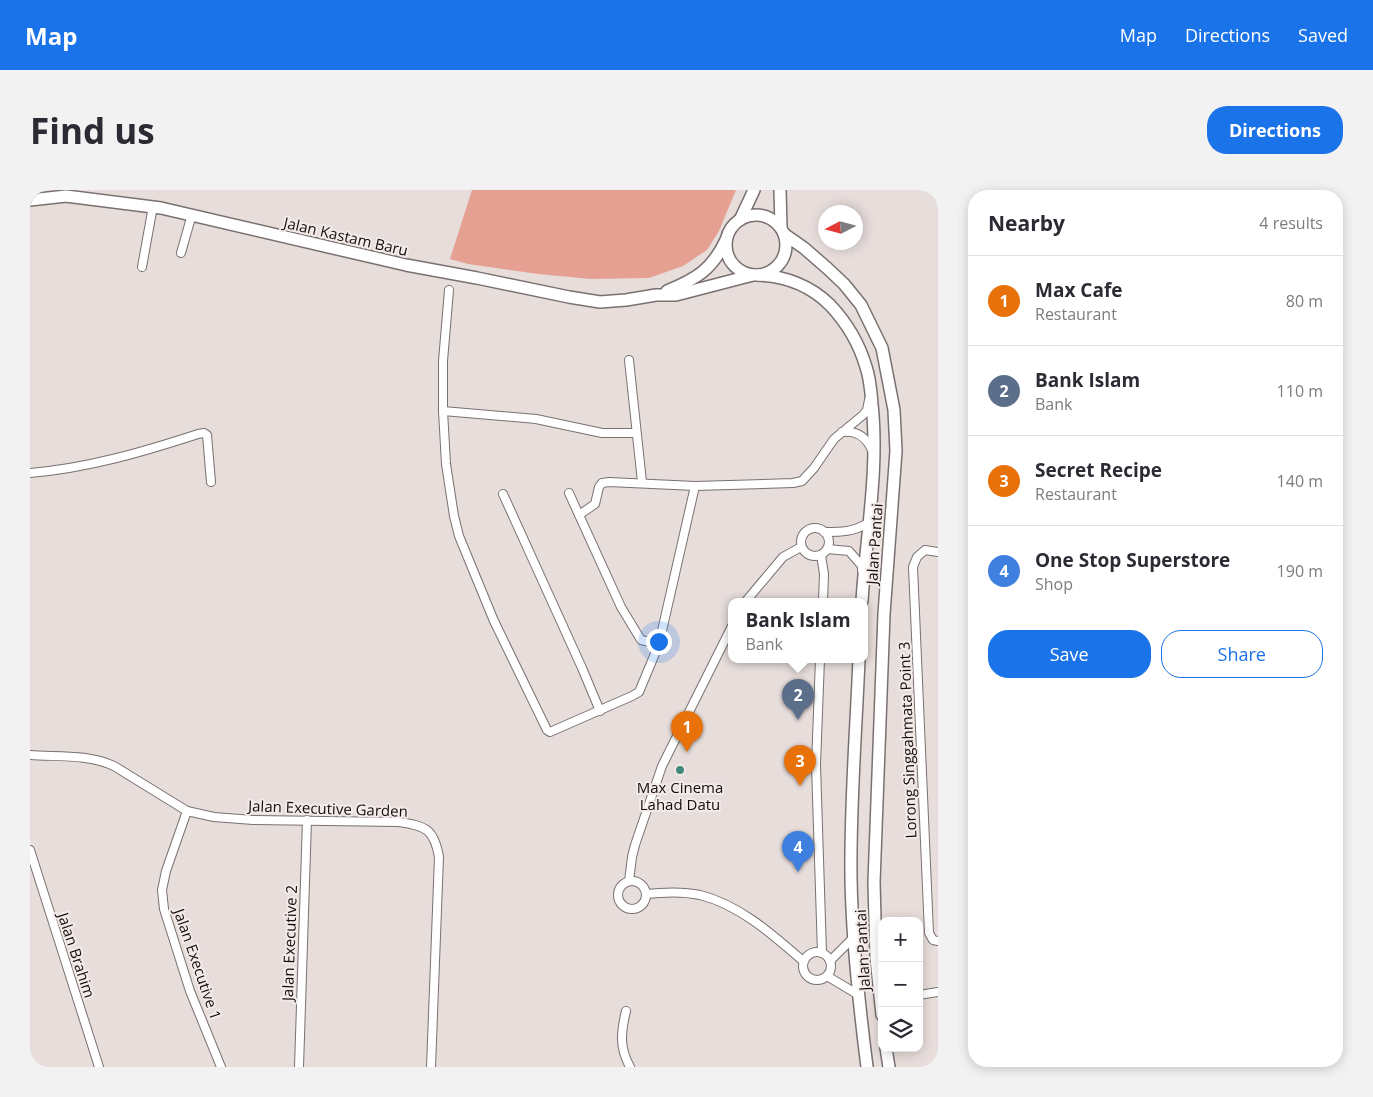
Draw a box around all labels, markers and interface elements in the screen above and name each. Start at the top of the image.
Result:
text: Map [25,19,77,52]
text: Map [1120,23,1157,47]
text: Directions [1185,23,1270,47]
text: Saved [1298,23,1348,47]
button: Directions [1207,106,1343,154]
text: Find us [30,107,155,154]
north arrow [818,205,863,250]
text: Nearby [988,209,1065,237]
street label: Jalan Kastam Baru [280,212,410,260]
text: 4 results [1259,212,1323,234]
text: Max Cafe [1035,277,1122,303]
text: 1 [999,290,1009,312]
text: 80 m [1286,290,1323,312]
text: Restaurant [1035,303,1117,325]
text: Bank Islam [1035,367,1140,393]
text: 2 [999,380,1009,402]
text: 110 m [1277,380,1323,402]
text: Bank [1035,393,1072,415]
text: Secret Recipe [1035,457,1162,483]
text: 3 [999,470,1009,492]
text: 140 m [1277,470,1323,492]
text: Restaurant [1035,483,1117,505]
street label: Jalan Pantai [861,503,887,587]
text: One Stop Superstore [1035,547,1230,573]
text: 4 [999,560,1009,582]
text: 190 m [1277,560,1323,582]
text: Shop [1035,573,1073,595]
popup [728,598,868,663]
text: Bank Islam [745,607,851,633]
your location [646,629,672,655]
button: Save [988,630,1151,678]
button: Share [1161,630,1323,678]
text: Bank [745,633,783,655]
street label: Lorong Singgahmata Point 3 [894,641,920,839]
pin: 2 [782,679,814,720]
pin: 1 [671,711,703,752]
pin: 3 [784,745,816,786]
marker: Max Cinema Lahad Datu [674,764,686,776]
place label: Max Cinema Lahad Datu [637,777,723,814]
street label: Jalan Executive Garden [246,795,408,821]
pin: 4 [782,831,814,872]
street label: Jalan Executive 2 [277,885,301,1003]
street label: Jalan Executive 1 [169,904,226,1022]
street label: Jalan Brahim [53,908,100,1000]
street label: Jalan Pantai [850,909,874,993]
map controls [878,917,923,1052]
button: + [878,917,923,962]
button: − [878,962,923,1007]
button: layers [878,1007,923,1052]

